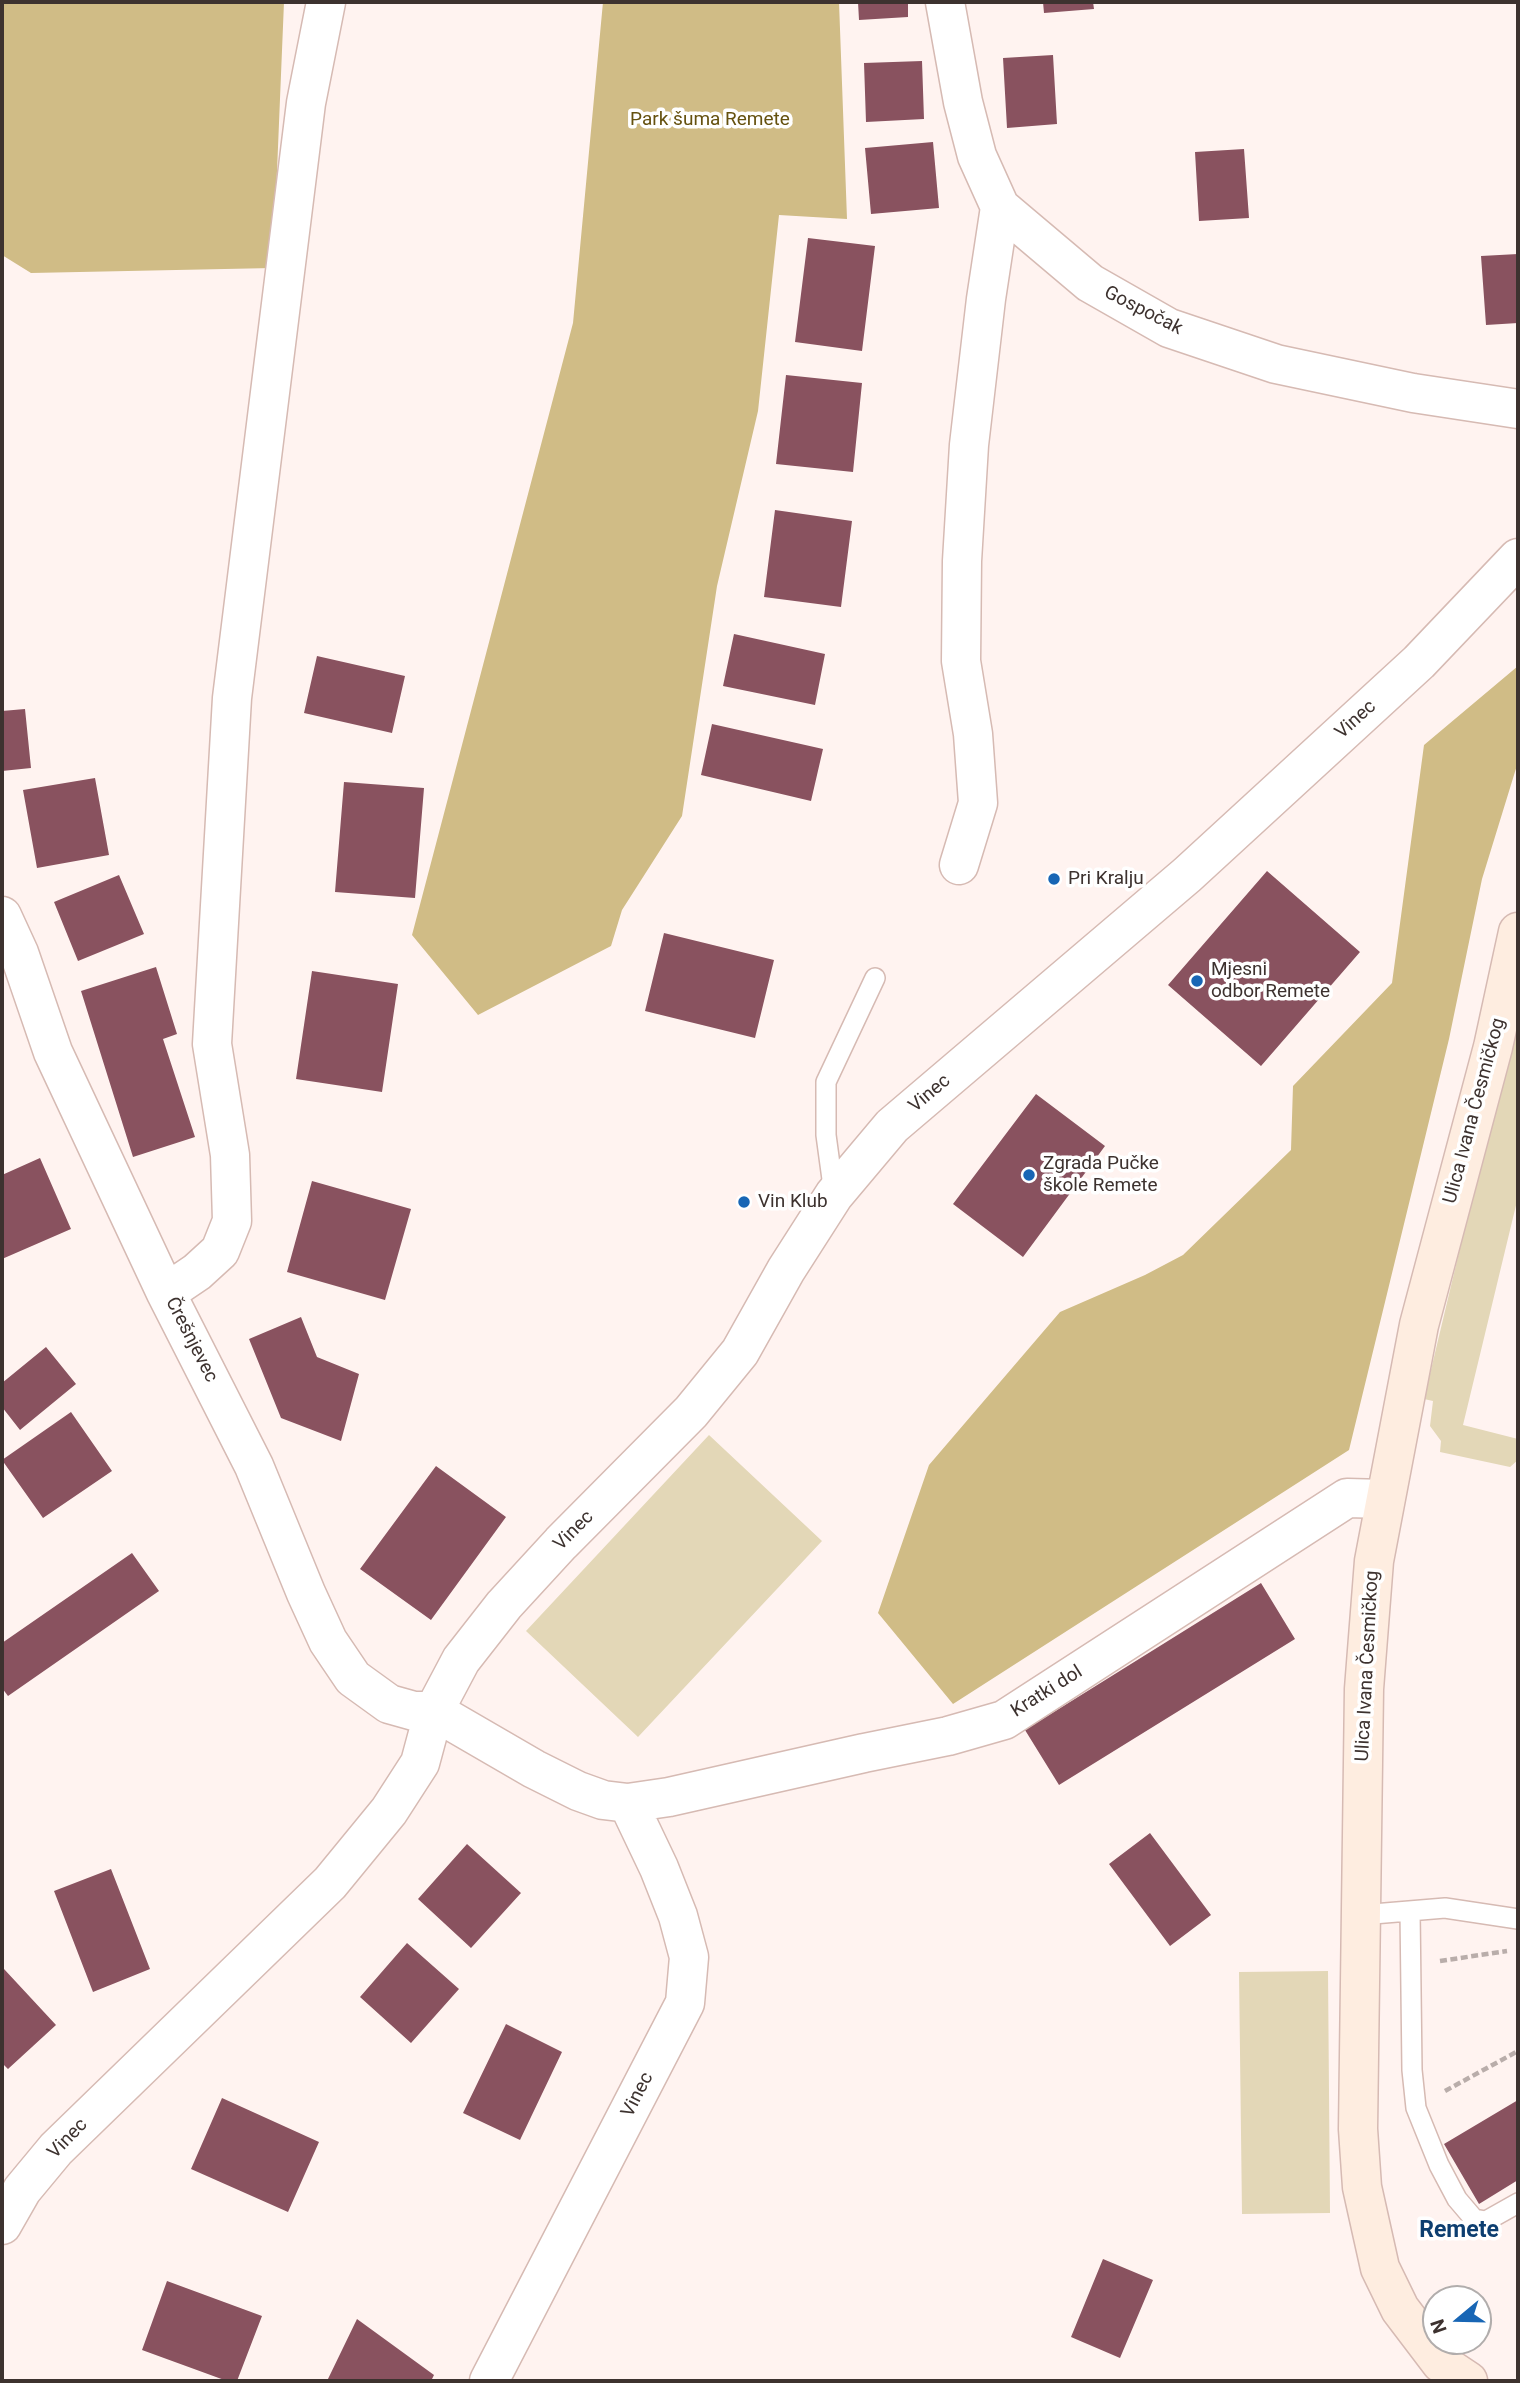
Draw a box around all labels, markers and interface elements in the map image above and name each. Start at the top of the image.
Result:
park label: Park šuma Remete [630,109,790,131]
street label: Gospočak [1100,282,1186,340]
street label: Vinec [1331,696,1381,744]
place label: Pri Kralju [1068,868,1144,890]
marker: Pri Kralju [1046,871,1062,887]
place label: Mjesni odbor Remete [1211,959,1330,1003]
marker: Mjesni odbor Remete [1189,973,1205,989]
street label: Ulica Ivana Česmičkog [1439,1016,1511,1206]
street label: Vinec [905,1070,955,1118]
place label: Zgrada Pučke škole Remete [1043,1153,1159,1197]
marker: Zgrada Pučke škole Remete [1021,1167,1037,1183]
place label: Vin Klub [758,1191,828,1213]
marker: Vin Klub [736,1194,752,1210]
street label: Črešnjevec [160,1294,222,1386]
street label: Vinec [549,1506,599,1556]
street label: Ulica Ivana Česmičkog [1352,1570,1384,1762]
street label: Kratki dol [1007,1661,1087,1723]
street label: Vinec [617,2069,659,2121]
street label: Vinec [43,2114,93,2164]
district label: Remete [1419,2217,1499,2245]
north arrow [1422,2285,1492,2355]
text: N [1426,2316,1452,2336]

